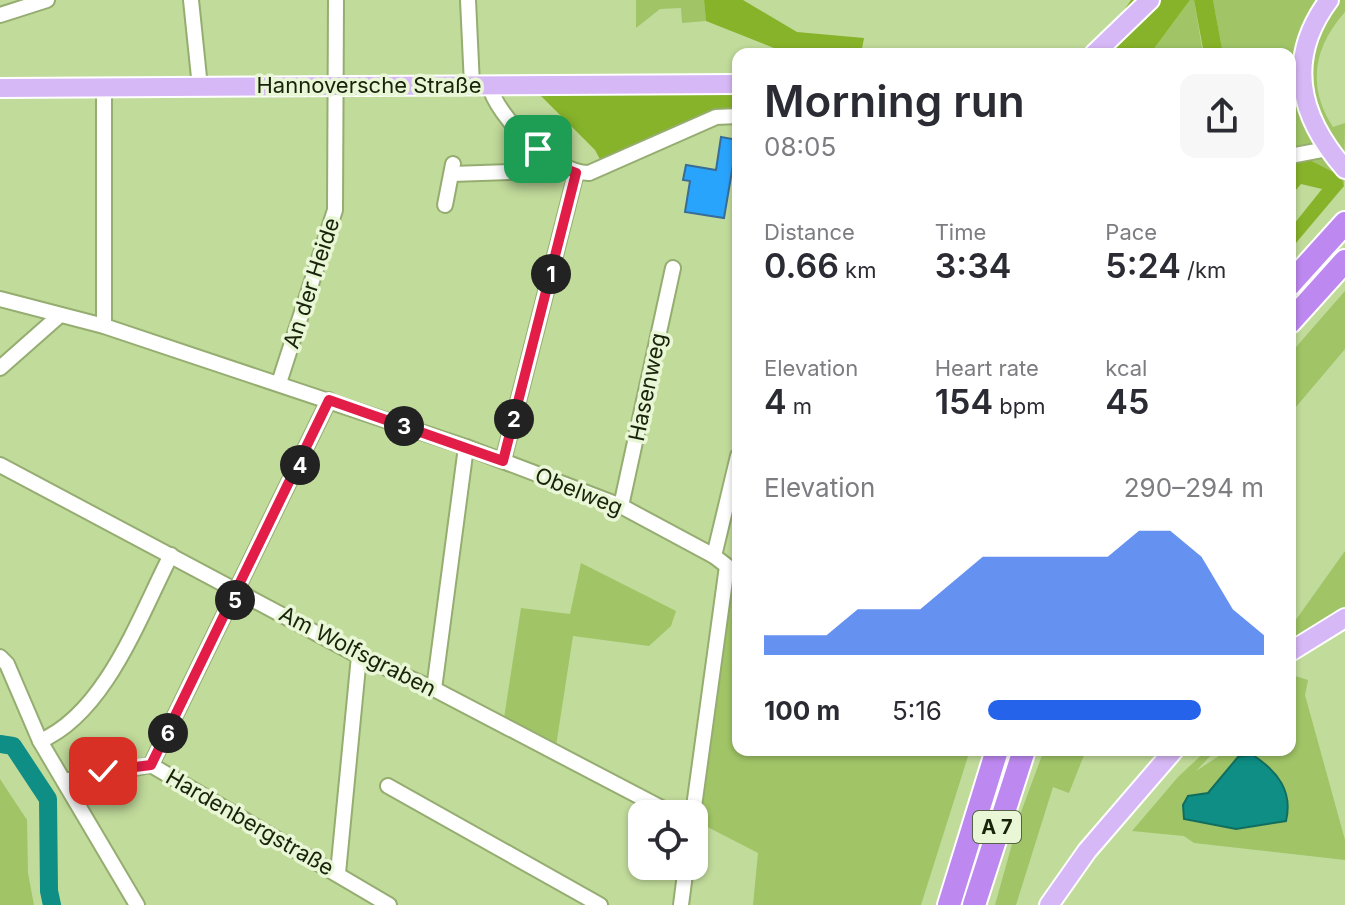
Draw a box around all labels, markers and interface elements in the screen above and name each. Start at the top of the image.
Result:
street label: Hannoversche Straße [256,72,482,98]
text: Morning run [764,74,1025,128]
button: share [1180,74,1264,158]
pin [504,115,572,183]
icon: arrive [516,127,560,171]
text: 08:05 [764,131,836,162]
street label: An der Heide [278,214,344,352]
text: Distance [764,219,855,245]
text: Time [935,219,986,245]
text: Pace [1105,219,1157,245]
text: 0.66 [764,245,839,286]
text: 3:34 [935,245,1011,286]
text: 5:24 [1105,245,1181,286]
pin: 1 [531,254,571,294]
text: km [839,257,876,283]
text: /km [1181,257,1226,283]
text: 1 [546,261,556,287]
street label: Hasenweg [623,330,671,444]
text: Elevation [764,355,858,381]
text: Heart rate [935,355,1039,381]
text: kcal [1105,355,1147,381]
text: 4 [764,381,787,422]
text: 154 [935,381,993,422]
text: 45 [1105,381,1149,422]
text: m [787,393,812,419]
text: bpm [993,393,1045,419]
pin: 2 [494,399,534,439]
pin: 3 [384,406,424,446]
text: 2 [507,406,521,432]
text: 3 [397,413,411,439]
pin: 4 [280,445,320,485]
text: 4 [293,452,307,478]
street label: Obelweg [531,462,627,520]
text: Elevation [764,472,875,503]
text: 290–294 m [1124,472,1264,503]
pin: 5 [215,580,255,620]
text: 5 [228,587,242,613]
street label: Am Wolfsgraben [275,600,441,702]
text: 100 m [764,695,840,726]
text: 5:16 [892,695,942,726]
pin: 6 [148,713,188,753]
text: 6 [161,720,175,746]
pin [69,737,137,805]
icon: check [81,749,125,793]
street label: Hardenbergstraße [161,763,339,881]
map controls [628,800,708,880]
button: locate [628,800,708,880]
road number: A 7 [973,811,1021,843]

